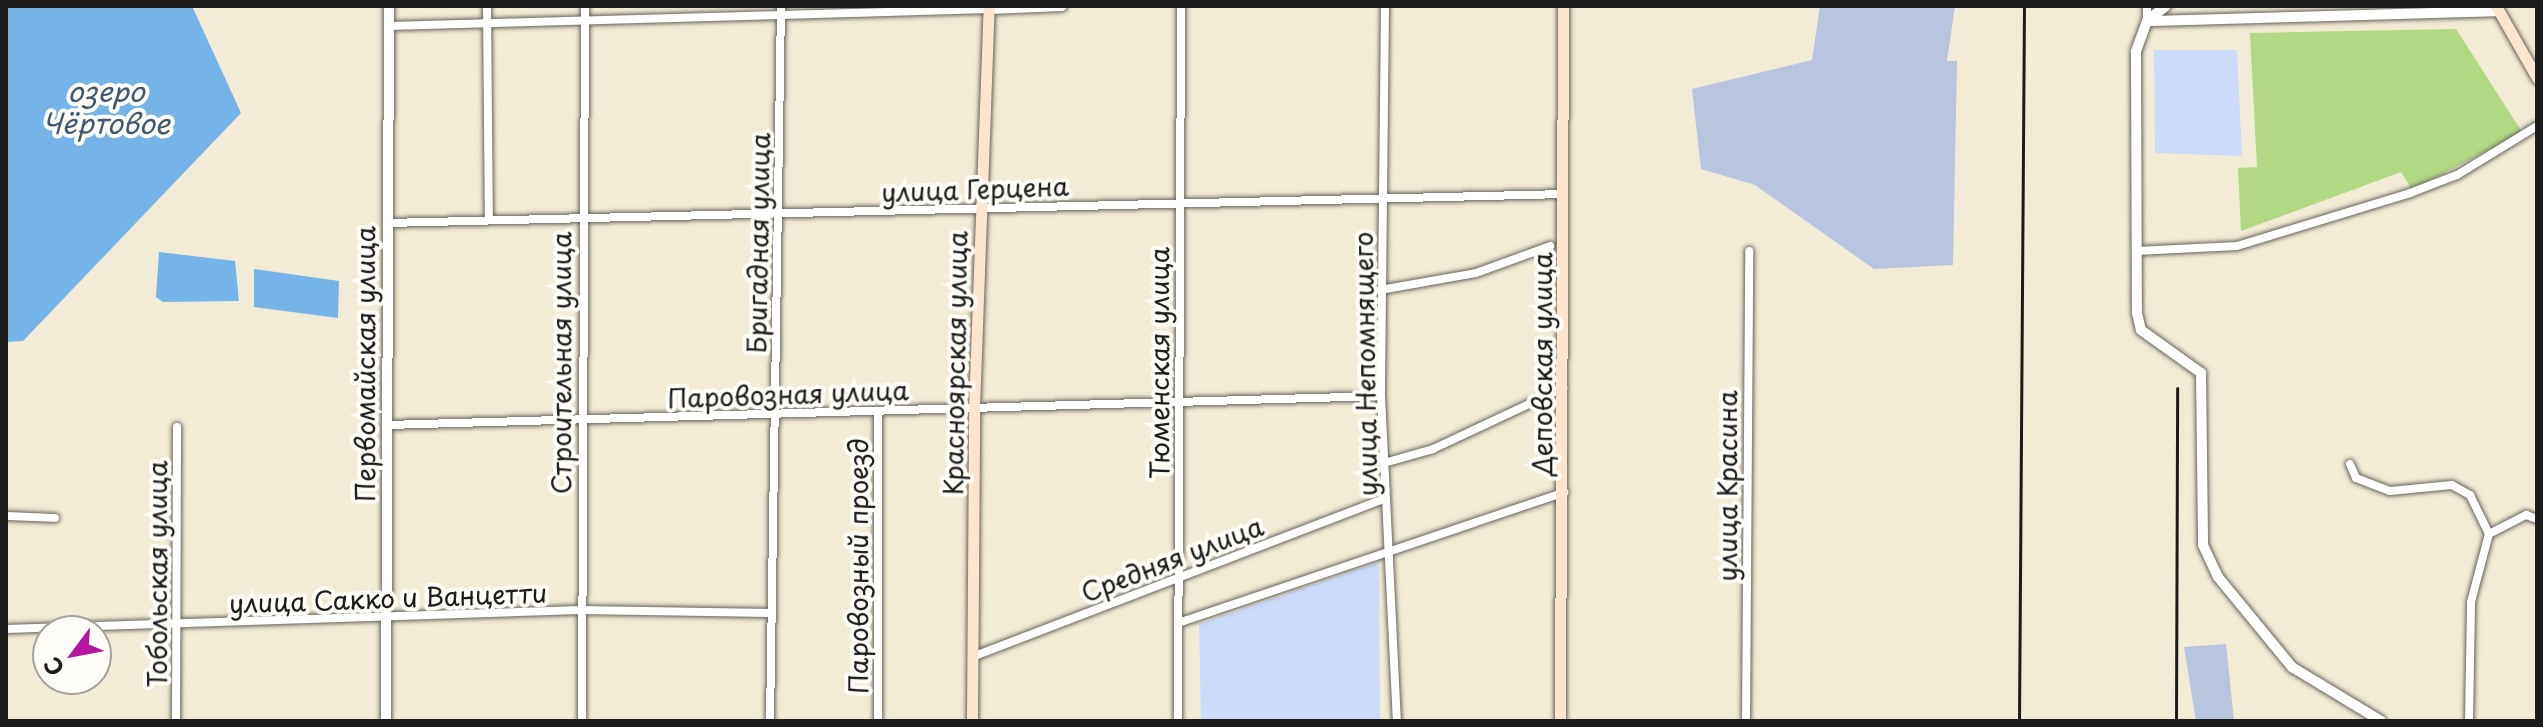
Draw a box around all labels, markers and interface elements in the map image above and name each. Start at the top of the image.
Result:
water label: озеро Чёртовое [42,74,170,140]
street label: Бригадная улица [740,132,776,354]
street label: улица Герцена [880,170,1070,208]
street label: Первомайская улица [349,225,381,503]
street label: Красноярская улица [937,230,973,496]
street label: Строительная улица [545,231,577,495]
street label: улица Непомнящего [1347,231,1383,497]
street label: Тюменская улица [1143,246,1175,480]
street label: Деповская улица [1526,252,1558,476]
street label: Паровозная улица [666,374,910,414]
street label: улица Красина [1711,390,1743,582]
street label: Паровозный проезд [842,438,874,694]
street label: Тобольская улица [141,459,173,689]
street label: Средняя улица [1076,510,1268,608]
street label: улица Сакко и Ванцетти [227,577,549,619]
north arrow [32,615,112,695]
text: С [35,651,71,683]

